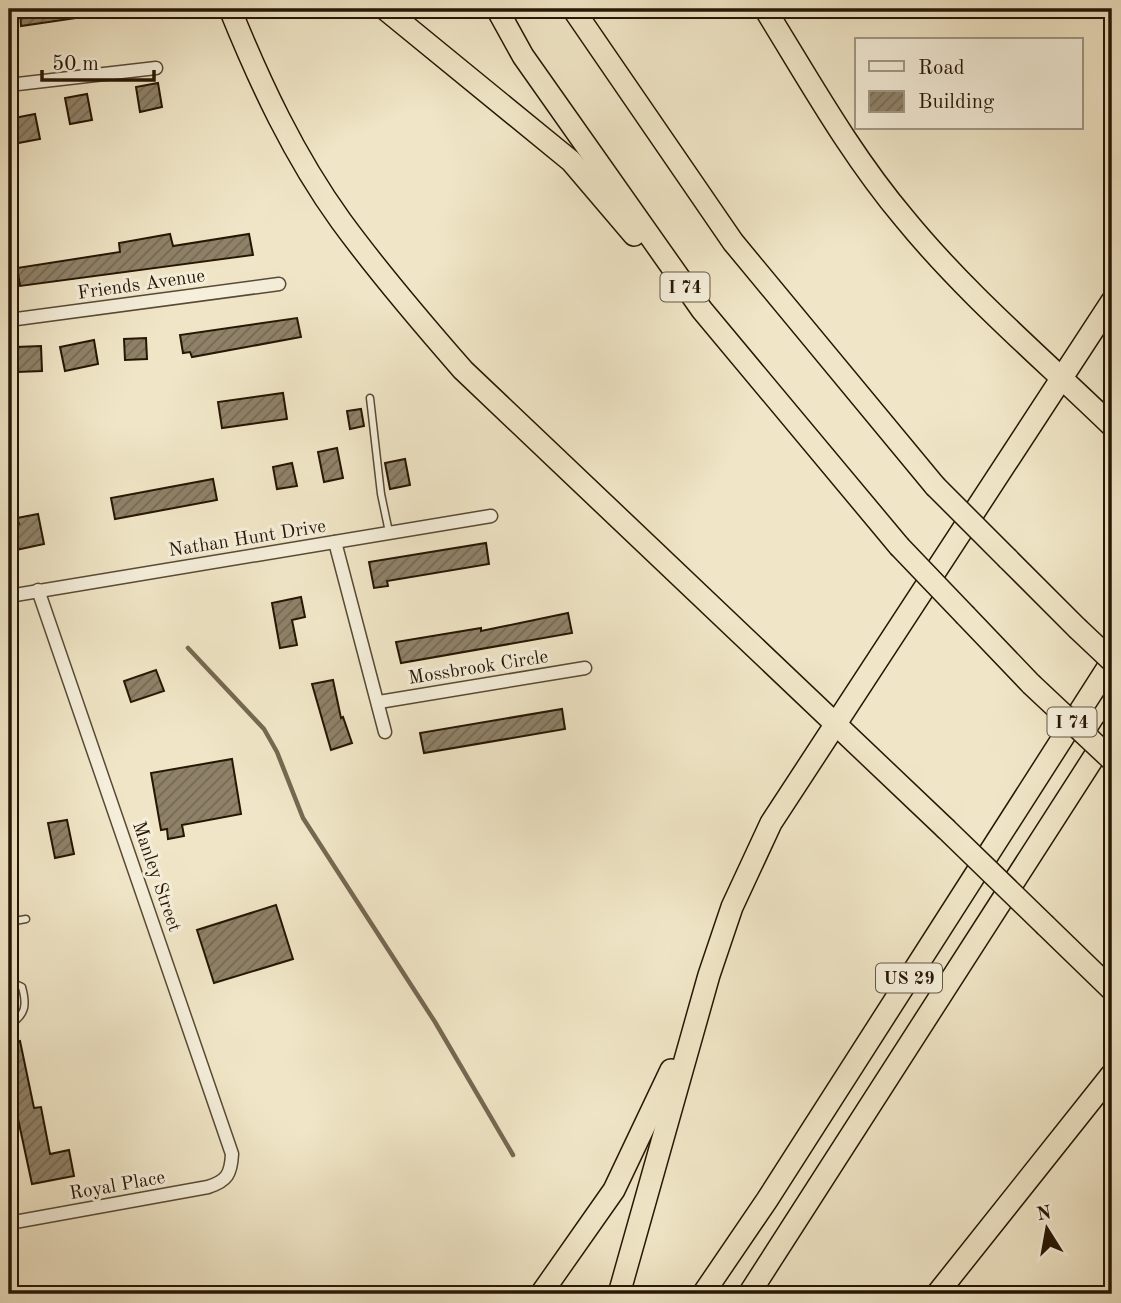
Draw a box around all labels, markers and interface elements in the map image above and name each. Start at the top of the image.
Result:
scale bar [42,38,154,82]
legend [855,38,1082,130]
text: 50 m [52,54,99,75]
text: Road [918,58,965,79]
text: Building [918,92,995,113]
street label: Friends Avenue [76,267,206,304]
road number: I 74 [660,272,710,302]
street label: Nathan Hunt Drive [167,518,327,561]
street label: Mossbrook Circle [407,648,550,689]
road number: I 74 [1048,708,1096,736]
street label: Manley Street [128,819,183,934]
road number: US 29 [876,964,942,993]
street label: Royal Place [68,1169,167,1204]
north arrow [1012,1194,1082,1264]
text: N [1035,1204,1054,1225]

